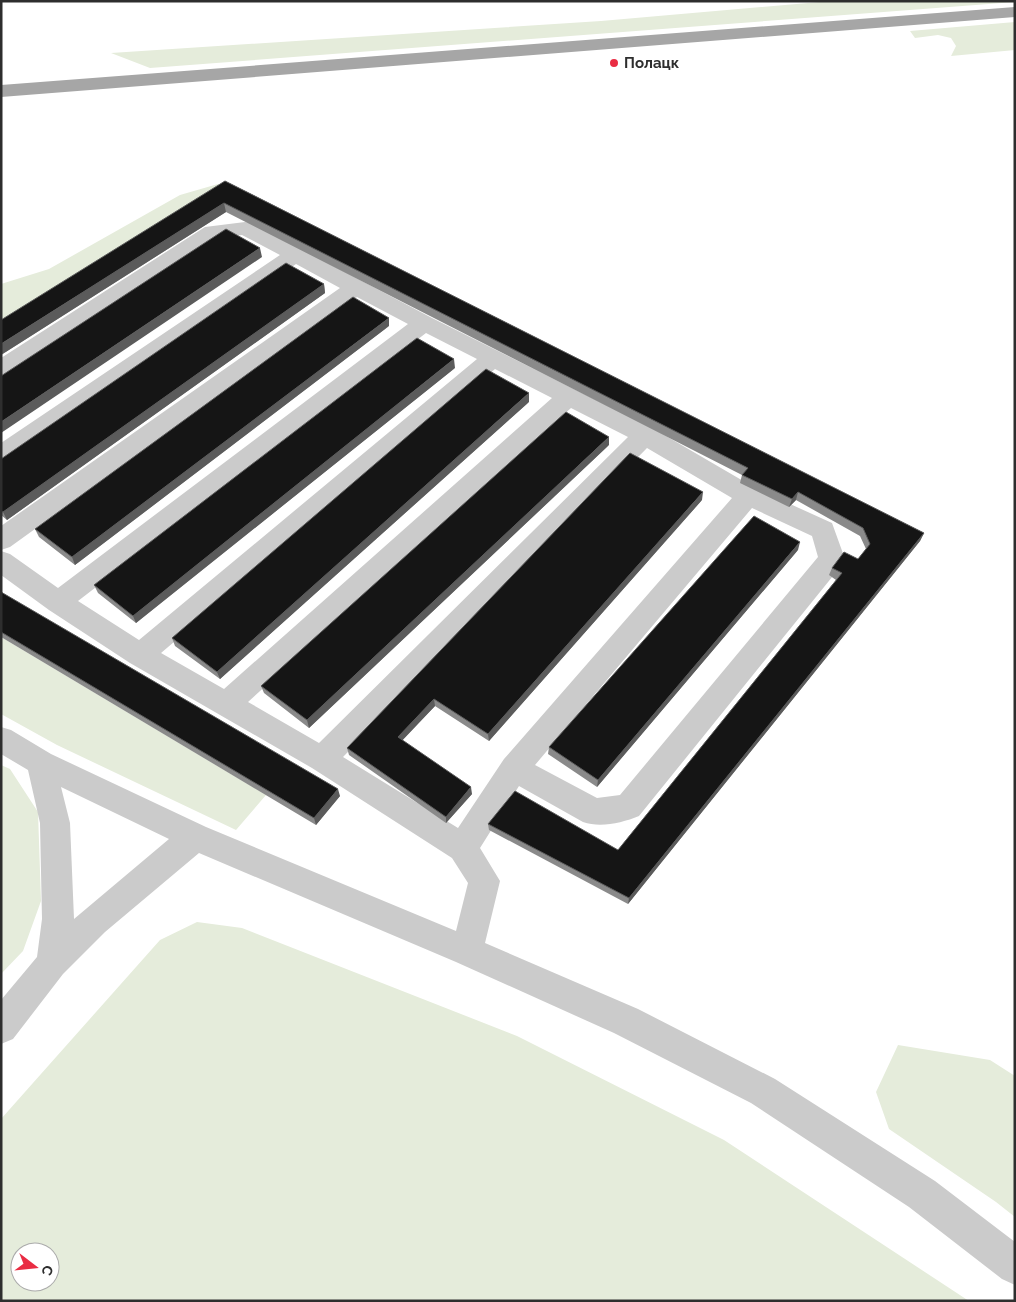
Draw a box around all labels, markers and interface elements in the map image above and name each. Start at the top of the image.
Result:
place label: Полацк [624,54,680,72]
marker: Полацк [608,57,620,69]
north arrow [10,1242,60,1292]
text: С [38,1264,57,1278]

